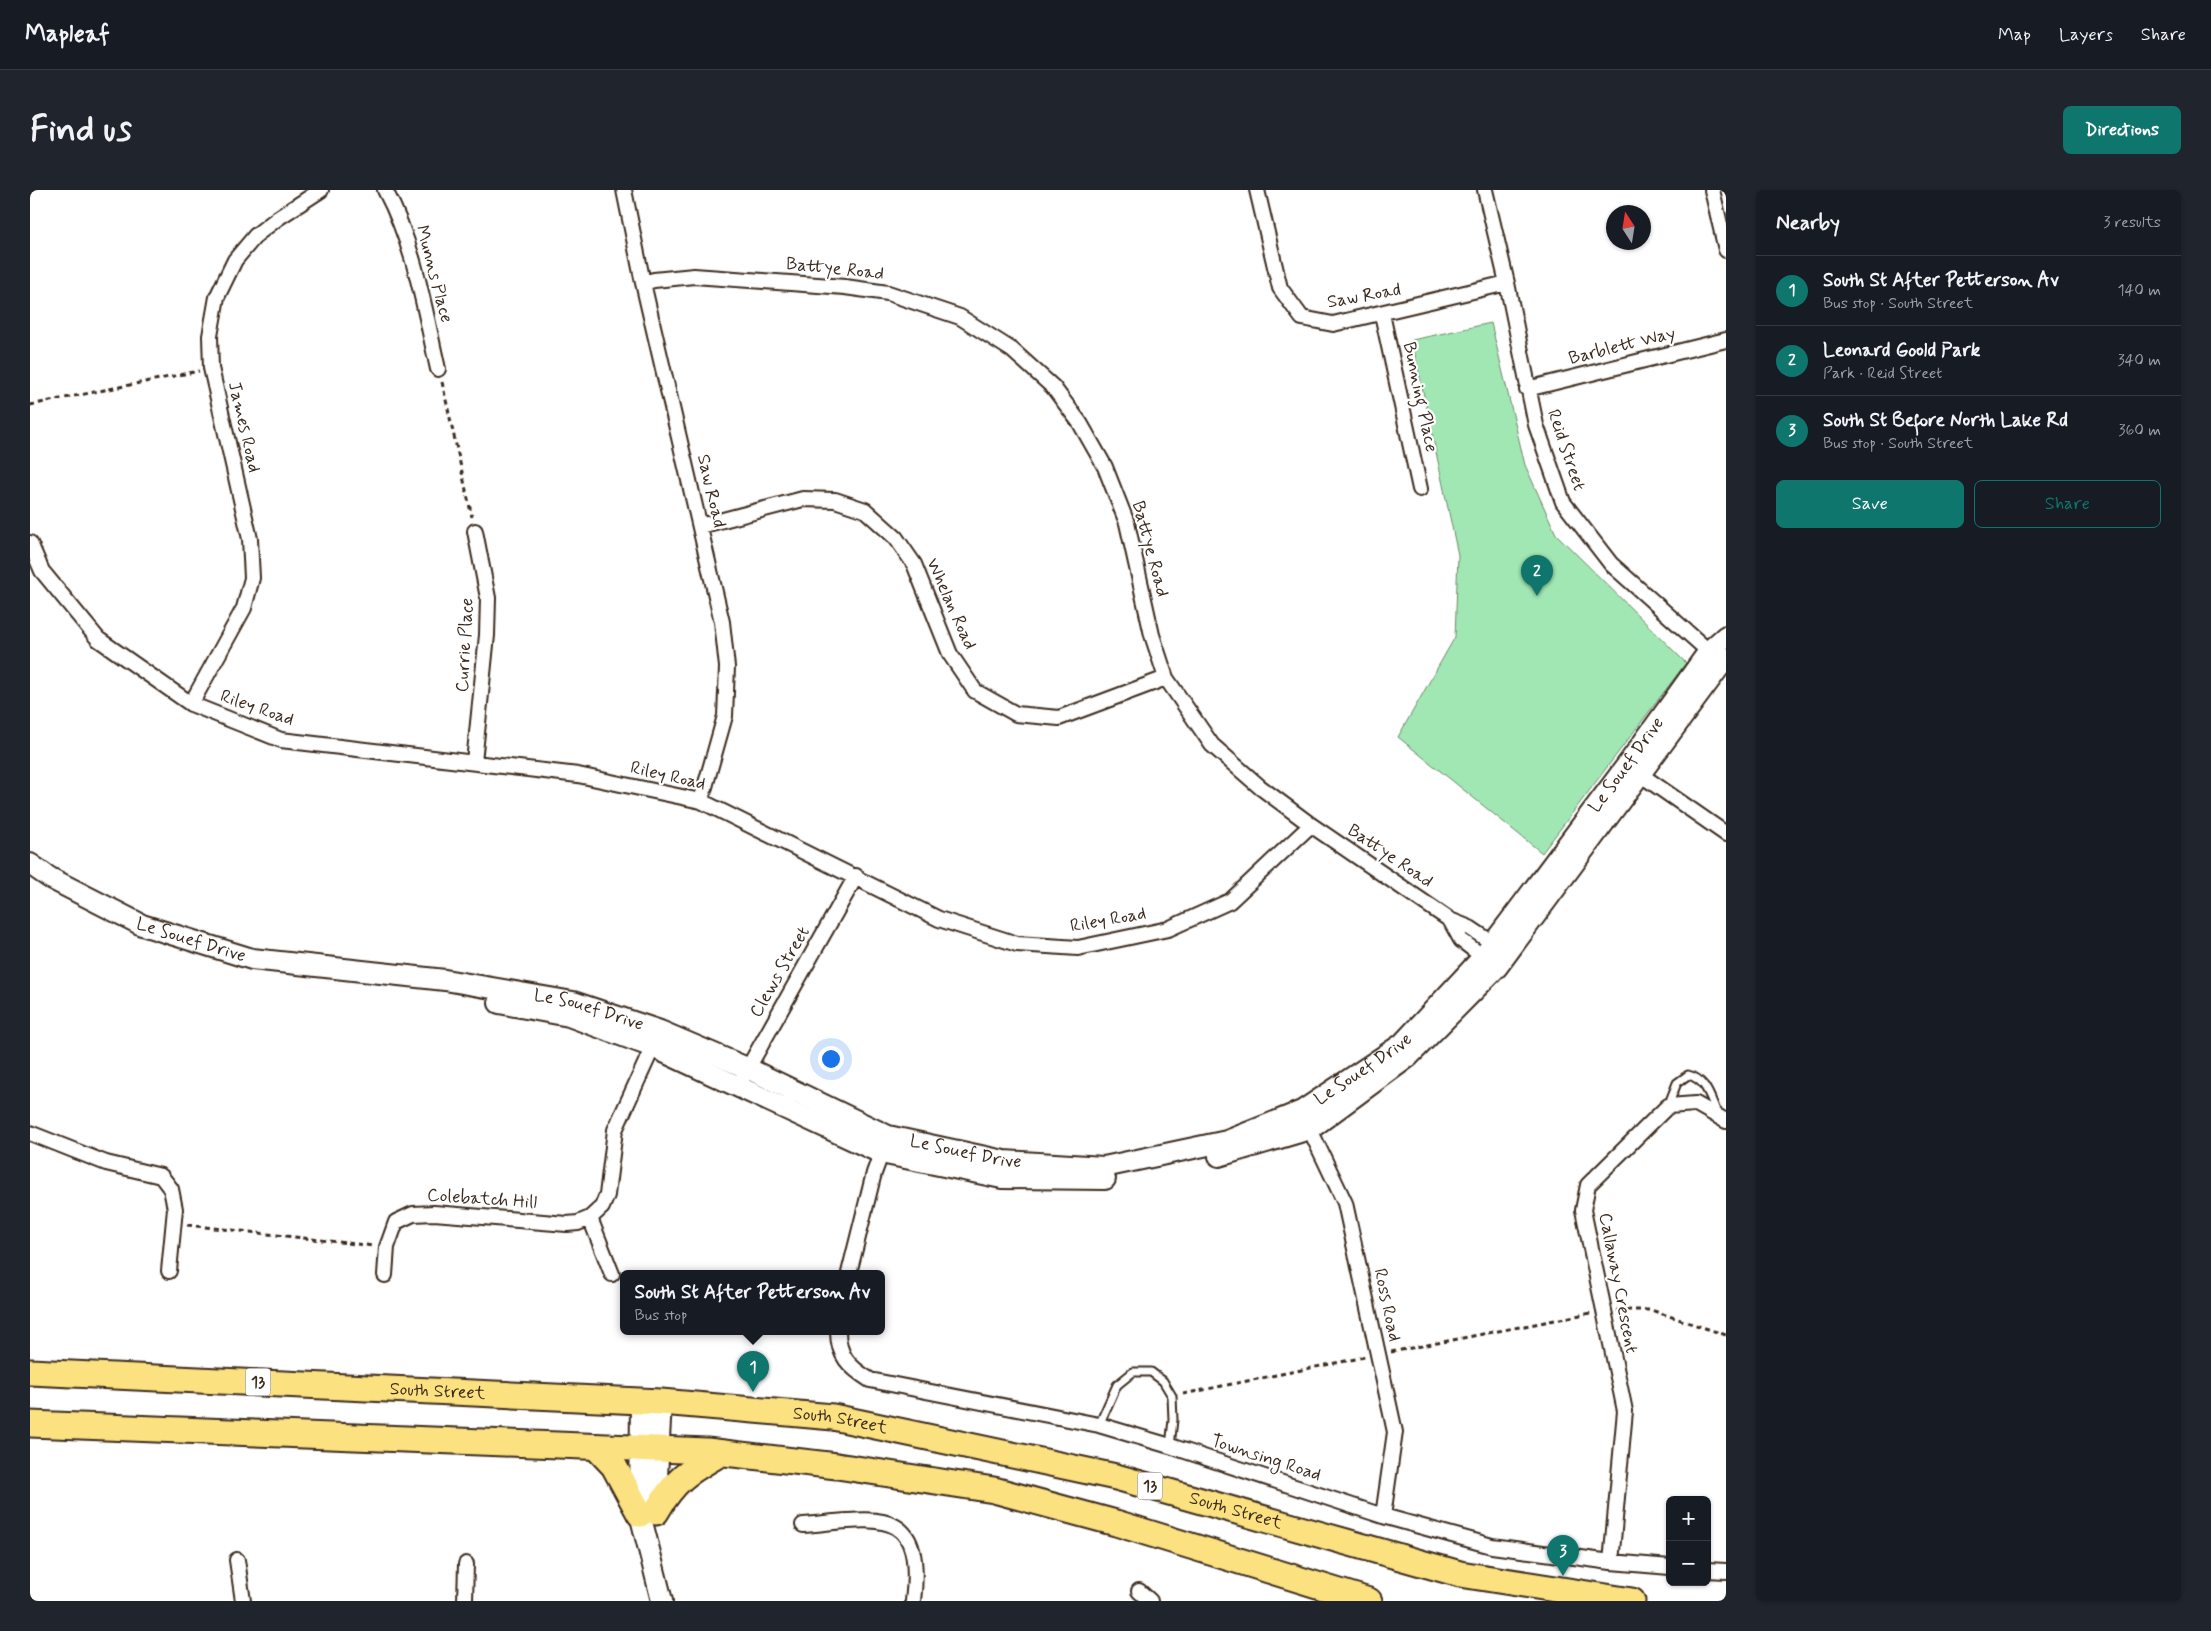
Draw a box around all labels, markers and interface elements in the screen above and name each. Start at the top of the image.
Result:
text: Mapleaf [25,19,110,50]
text: Map [1998,23,2031,47]
text: Layers [2059,23,2113,47]
text: Share [2141,23,2186,47]
button: Directions [2063,106,2181,154]
text: Find us [30,107,132,153]
north arrow [1606,205,1651,250]
text: Nearby [1776,209,1840,237]
text: 3 results [2103,212,2161,233]
street label: Munns Place [409,223,459,325]
street label: Battye Road [785,252,885,286]
text: South St After Petterson Av [1823,268,2059,293]
street label: Saw Road [1325,278,1403,314]
text: 1 [1788,280,1796,301]
text: 140 m [2117,280,2161,301]
text: Bus stop · South Street [1823,293,1973,314]
street label: Barblett Way [1566,321,1678,371]
text: Leonard Goold Park [1823,338,1980,363]
street label: Bunning Place [1395,340,1443,455]
text: 2 [1788,350,1796,371]
text: 340 m [2117,350,2161,371]
text: Park · Reid Street [1823,363,1942,384]
street label: James Road [222,379,266,475]
street label: Reid Street [1541,406,1591,494]
text: South St Before North Lake Rd [1823,408,2068,433]
text: 3 [1788,420,1796,441]
text: 360 m [2118,420,2161,441]
text: Bus stop · South Street [1823,433,1973,454]
street label: Saw Road [691,452,731,530]
button: Save [1776,480,1964,528]
button: Share [1974,480,2161,528]
street label: Battye Road [1126,498,1174,600]
street label: Whelan Road [920,555,982,653]
pin: 2 [1521,555,1553,596]
street label: Currie Place [451,597,479,693]
street label: Riley Road [217,684,297,732]
street label: Le Souef Drive [1583,712,1670,818]
street label: Riley Road [628,756,708,796]
street label: Battye Road [1343,819,1437,893]
street label: Riley Road [1068,902,1148,938]
street label: Le Souef Drive [133,912,249,968]
street label: Clews Street [744,922,816,1022]
street label: Le Souef Drive [532,983,647,1037]
street label: Le Souef Drive [1310,1028,1418,1111]
your location [818,1046,844,1072]
street label: Le Souef Drive [908,1129,1022,1174]
street label: Colebatch Hill [426,1183,538,1215]
street label: Callaway Crescent [1593,1211,1643,1356]
street label: Ross Road [1368,1266,1406,1344]
popup [620,1270,885,1335]
text: South St After Petterson Av [635,1280,870,1305]
text: Bus stop [635,1305,688,1326]
pin: 1 [737,1351,769,1392]
road number: 13 [246,1368,270,1396]
street label: South Street [389,1377,486,1406]
street label: South Street [792,1402,890,1440]
street label: Townsing Road [1207,1429,1324,1488]
road number: 13 [1138,1472,1162,1500]
street label: South Street [1186,1486,1285,1535]
map controls [1666,1496,1711,1586]
button: + [1666,1496,1711,1541]
pin: 3 [1547,1535,1579,1576]
button: − [1666,1541,1711,1586]

